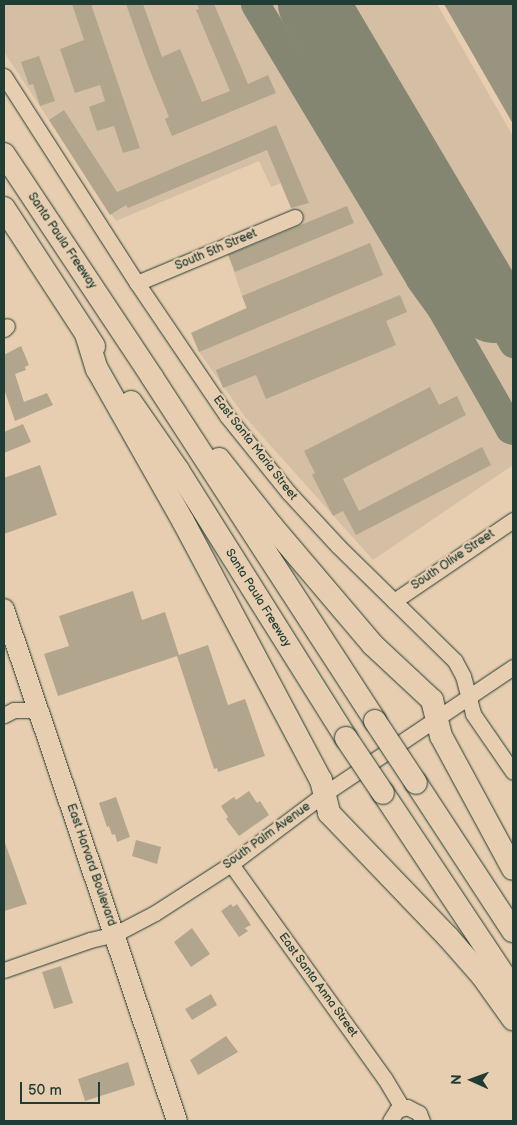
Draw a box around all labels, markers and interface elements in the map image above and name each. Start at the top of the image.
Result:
street label: Santa Paula Freeway [24,190,100,292]
street label: South 5th Street [173,226,259,274]
street label: East Santa Maria Street [210,393,300,503]
street label: South Olive Street [409,527,497,593]
street label: Santa Paula Freeway [222,546,294,650]
street label: South Palm Avenue [221,800,313,872]
street label: East Harvard Boulevard [63,802,119,928]
street label: East Santa Anna Street [275,930,361,1040]
north arrow [447,1055,497,1105]
scale bar [22,1072,102,1104]
text: N [448,1074,465,1085]
text: 50 m [28,1081,62,1100]

